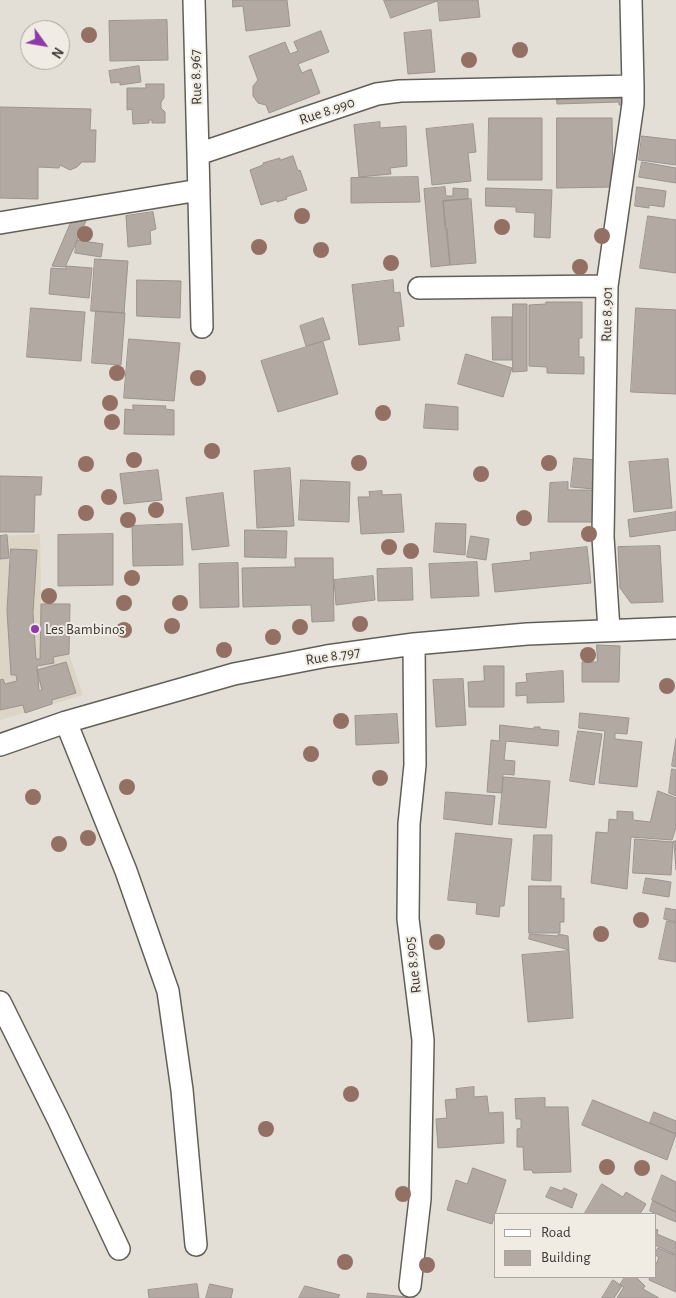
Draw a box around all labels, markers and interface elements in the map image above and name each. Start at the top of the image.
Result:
north arrow [20,20,70,70]
text: N [48,45,65,60]
street label: Rue 8.967 [186,49,206,105]
street label: Rue 8.990 [297,93,357,129]
street label: Rue 8.901 [598,286,616,342]
place label: Les Bambinos [45,620,125,638]
marker: Les Bambinos [29,623,41,635]
street label: Rue 8.797 [304,643,362,669]
street label: Rue 8.905 [401,936,425,994]
legend [493,1213,656,1278]
text: Road [541,1225,571,1240]
text: Building [541,1250,591,1265]

